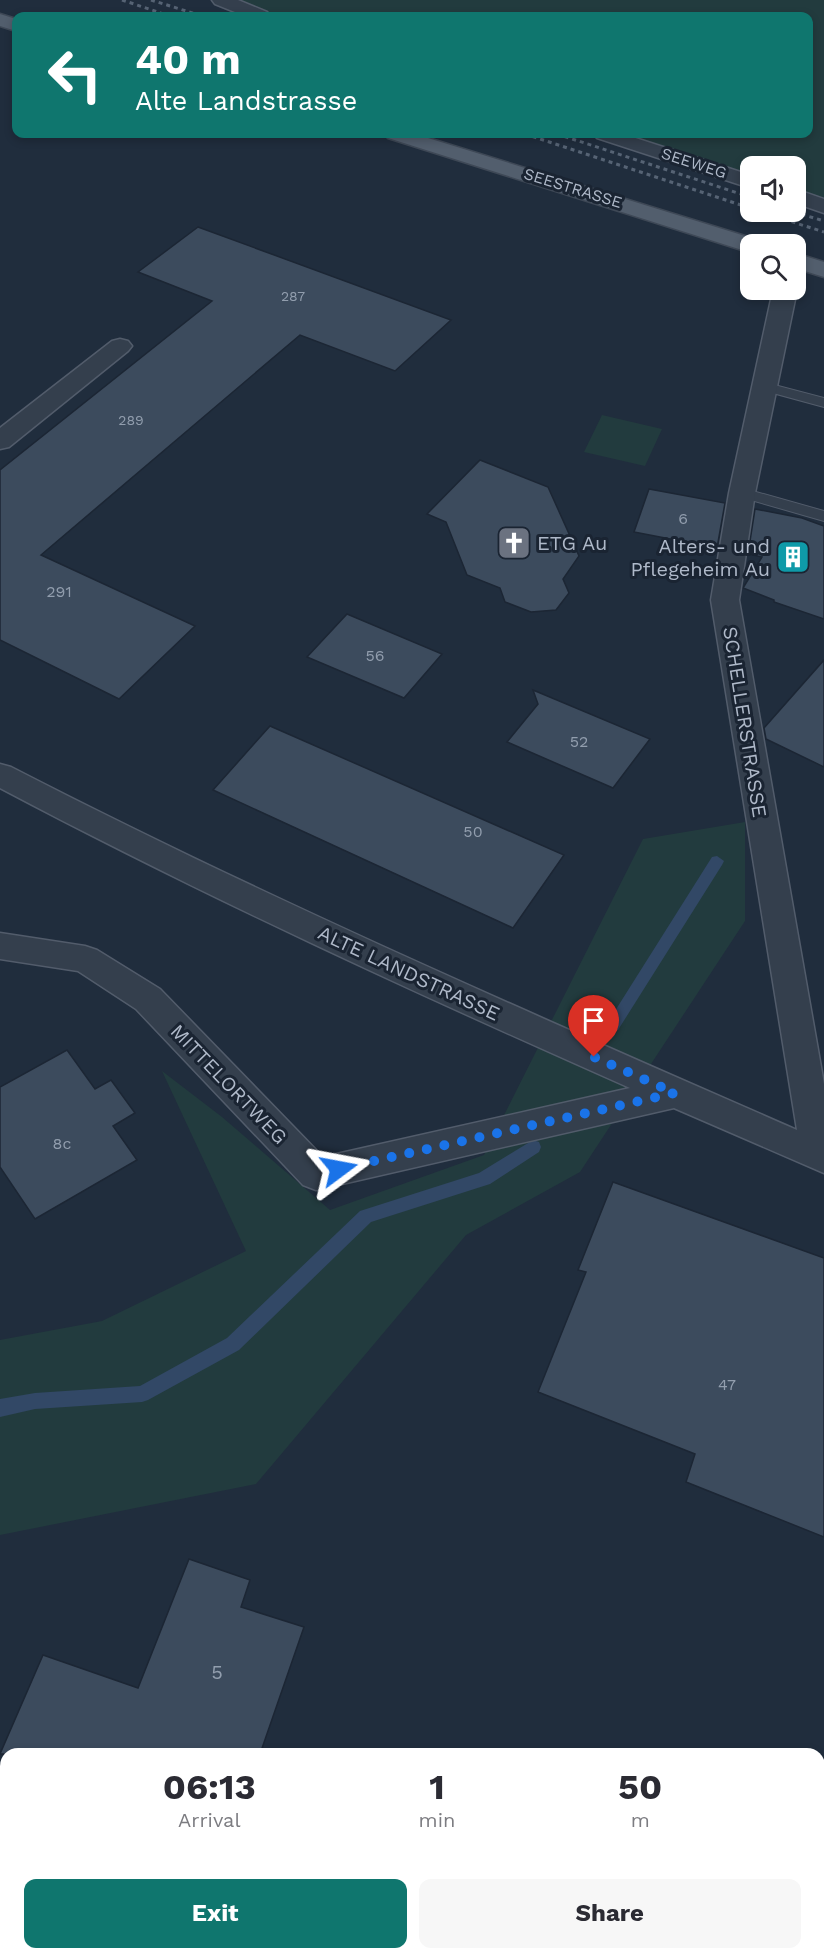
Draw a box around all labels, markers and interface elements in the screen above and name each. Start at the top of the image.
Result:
text: 40 m [135,35,241,84]
icon: left [36,36,114,114]
text: Alte Landstrasse [135,85,357,117]
street label: SEEWEG [659,144,729,182]
map controls [740,156,806,300]
button: sound [740,156,806,222]
street label: SEESTRASSE [521,164,625,212]
button: search [740,234,806,300]
house number: 287 [281,288,305,304]
house number: 289 [118,412,144,428]
house number: 6 [678,509,688,528]
church icon: ETG Au [496,525,532,561]
place label: ETG Au [537,531,607,555]
place label: Alters- und Pflegeheim Au [630,534,770,581]
building icon: Alters- und Pflegeheim Au [775,539,811,575]
house number: 291 [46,582,72,601]
street label: SCHELLERSTRASSE [718,625,772,819]
house number: 56 [365,646,385,665]
house number: 52 [570,732,588,751]
house number: 50 [463,822,483,841]
street label: ALTE LANDSTRASSE [314,920,504,1026]
pin [568,995,619,1057]
icon: arrive [577,1004,610,1037]
street label: MITTELORTWEG [166,1019,292,1149]
house number: 8c [53,1134,71,1153]
position arrow [307,1137,371,1201]
house number: 47 [718,1375,736,1394]
house number: 5 [211,1660,223,1684]
text: 06:13 [163,1766,256,1808]
text: 1 [429,1766,445,1808]
text: 50 [618,1766,662,1808]
text: Arrival [178,1808,241,1832]
text: min [419,1808,455,1832]
text: m [631,1808,650,1832]
button: Exit [24,1879,407,1948]
button: Share [419,1879,801,1948]

